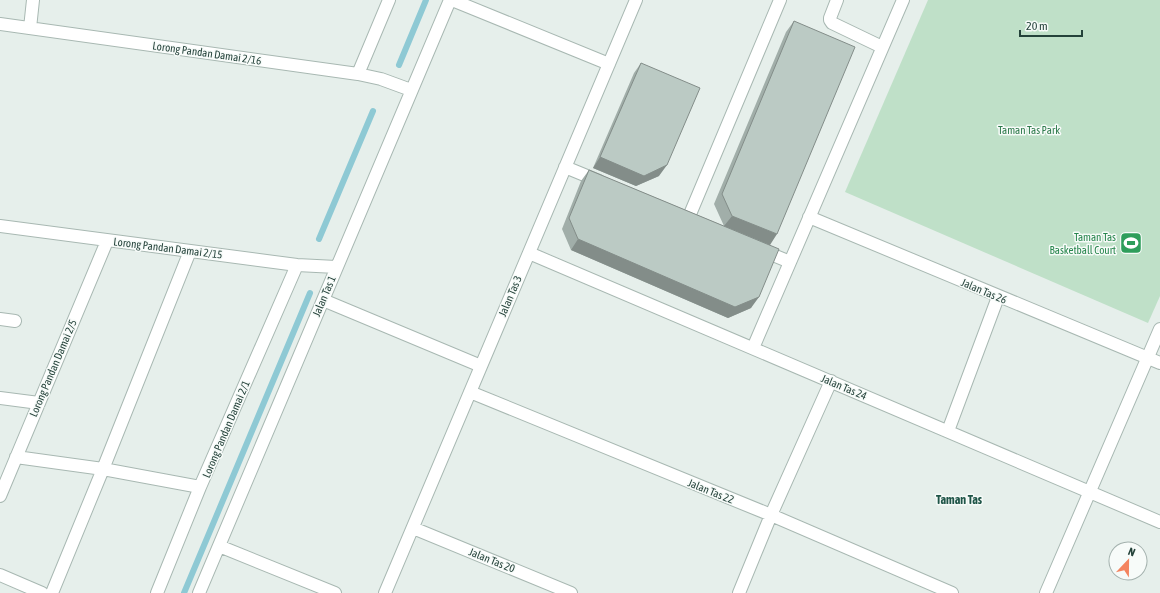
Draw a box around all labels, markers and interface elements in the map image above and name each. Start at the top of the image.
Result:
scale bar [1020,12,1082,38]
text: 20 m [1026,19,1048,33]
street label: Lorong Pandan Damai 2/16 [152,39,262,67]
park label: Taman Tas Park [998,124,1060,136]
sports icon: Taman Tas Basketball Court [1118,230,1144,256]
place label: Taman Tas Basketball Court [1050,231,1116,256]
street label: Lorong Pandan Damai 2/15 [113,235,223,261]
street label: Jalan Tas 1 [310,274,338,318]
street label: Jalan Tas 3 [496,274,524,318]
street label: Jalan Tas 26 [959,276,1009,306]
street label: Lorong Pandan Damai 2/5 [27,318,79,418]
street label: Jalan Tas 24 [819,372,869,402]
street label: Lorong Pandan Damai 2/1 [200,379,252,479]
street label: Jalan Tas 22 [686,476,736,506]
district label: Taman Tas [936,493,983,507]
north arrow [1108,541,1148,581]
street label: Jalan Tas 20 [467,545,517,575]
text: N [1126,545,1137,559]

